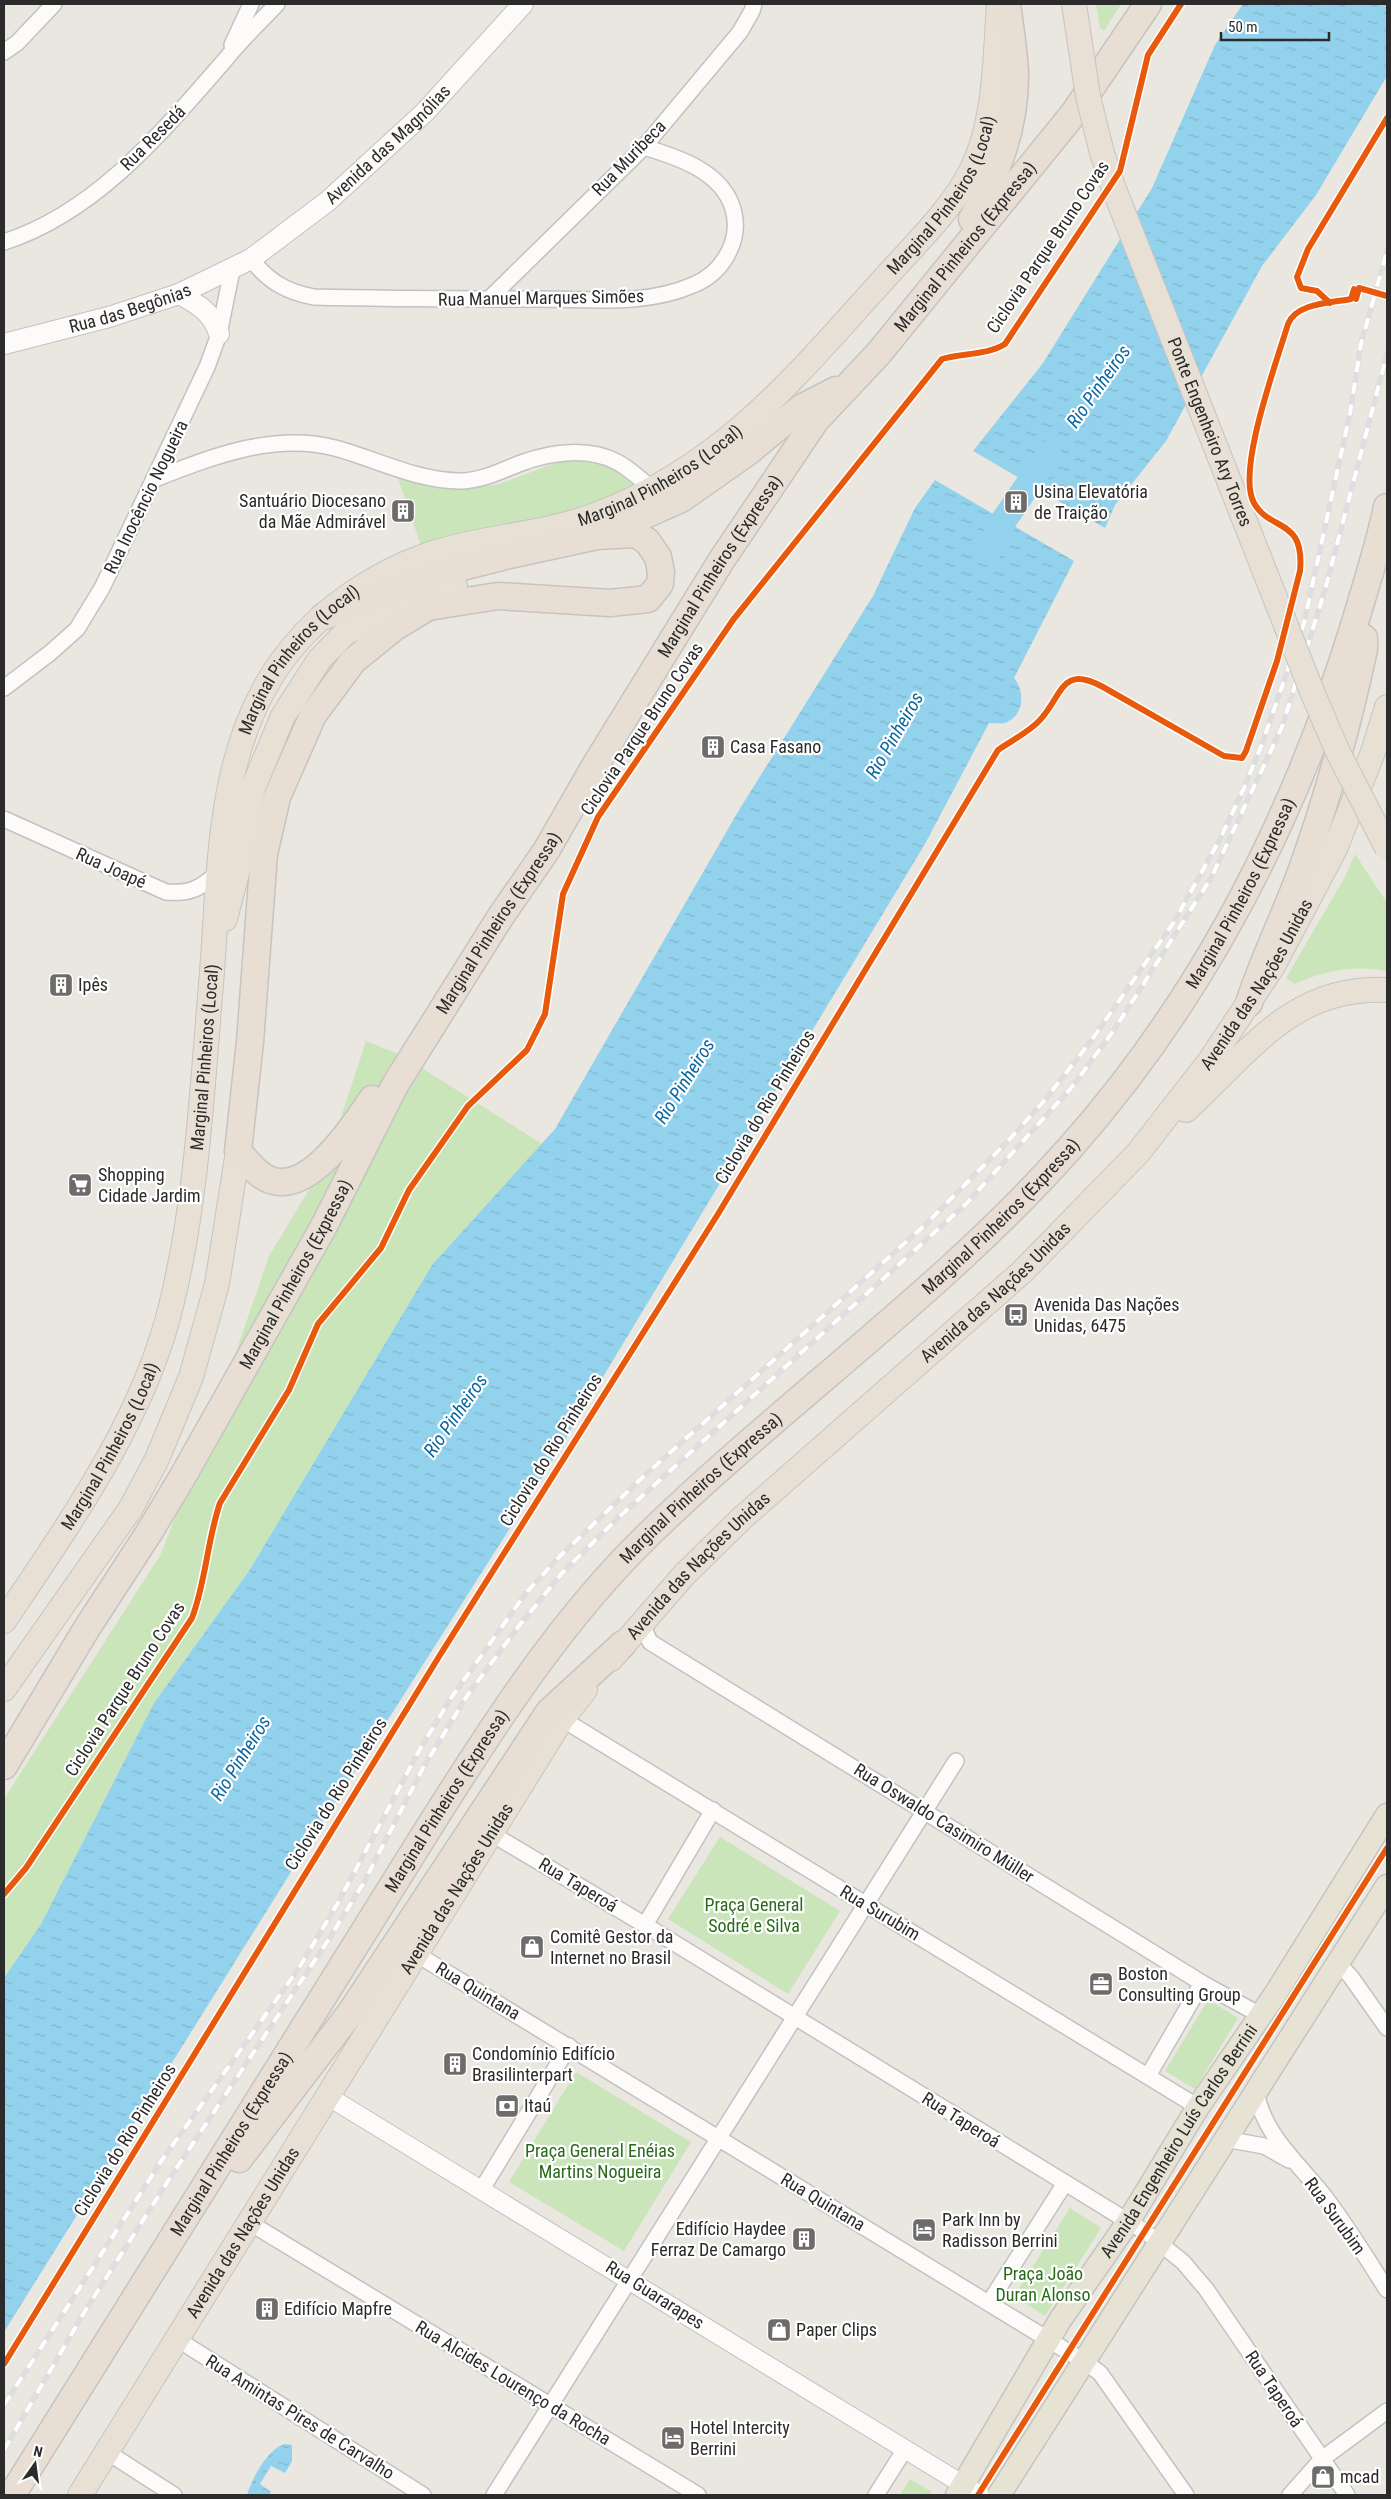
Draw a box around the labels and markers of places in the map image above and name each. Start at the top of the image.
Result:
place label: Usina Elevatória de Traição [1034,481,1148,523]
building icon: Usina Elevatória de Traição [1003,489,1029,515]
place label: Santuário Diocesano da Mãe Admirável [239,490,386,532]
building icon: Santuário Diocesano da Mãe Admirável [390,498,416,524]
building icon: Casa Fasano [700,734,726,760]
place label: Casa Fasano [730,736,821,757]
building icon: Ipês [48,972,74,998]
place label: Ipês [78,974,108,995]
place label: Shopping Cidade Jardim [98,1164,201,1206]
supermarket icon: Shopping Cidade Jardim [67,1172,93,1198]
place label: Avenida Das Nações Unidas, 6475 [1034,1294,1180,1336]
bus stop icon: Avenida Das Nações Unidas, 6475 [1003,1302,1029,1328]
place label: Comitê Gestor da Internet no Brasil [550,1926,673,1968]
shop icon: Comitê Gestor da Internet no Brasil [519,1934,545,1960]
place label: Boston Consulting Group [1118,1963,1241,2005]
office icon: Boston Consulting Group [1088,1971,1114,1997]
place label: Condomínio Edifício Brasilinterpart [472,2043,615,2085]
building icon: Condomínio Edifício Brasilinterpart [442,2051,468,2077]
bank icon: Itaú [494,2093,520,2119]
place label: Itaú [524,2095,551,2116]
place label: Park Inn by Radisson Berrini [942,2209,1058,2251]
hotel icon: Park Inn by Radisson Berrini [911,2217,937,2243]
place label: Edifício Haydee Ferraz De Camargo [651,2218,786,2260]
building icon: Edifício Haydee Ferraz De Camargo [791,2226,817,2252]
building icon: Edifício Mapfre [254,2296,280,2322]
place label: Edifício Mapfre [284,2298,392,2319]
shop icon: Paper Clips [766,2317,792,2343]
place label: Paper Clips [796,2319,877,2340]
place label: Hotel Intercity Berrini [690,2417,790,2459]
hotel icon: Hotel Intercity Berrini [660,2425,686,2451]
shop icon: mcad [1310,2464,1336,2490]
place label: mcad [1340,2466,1379,2487]

